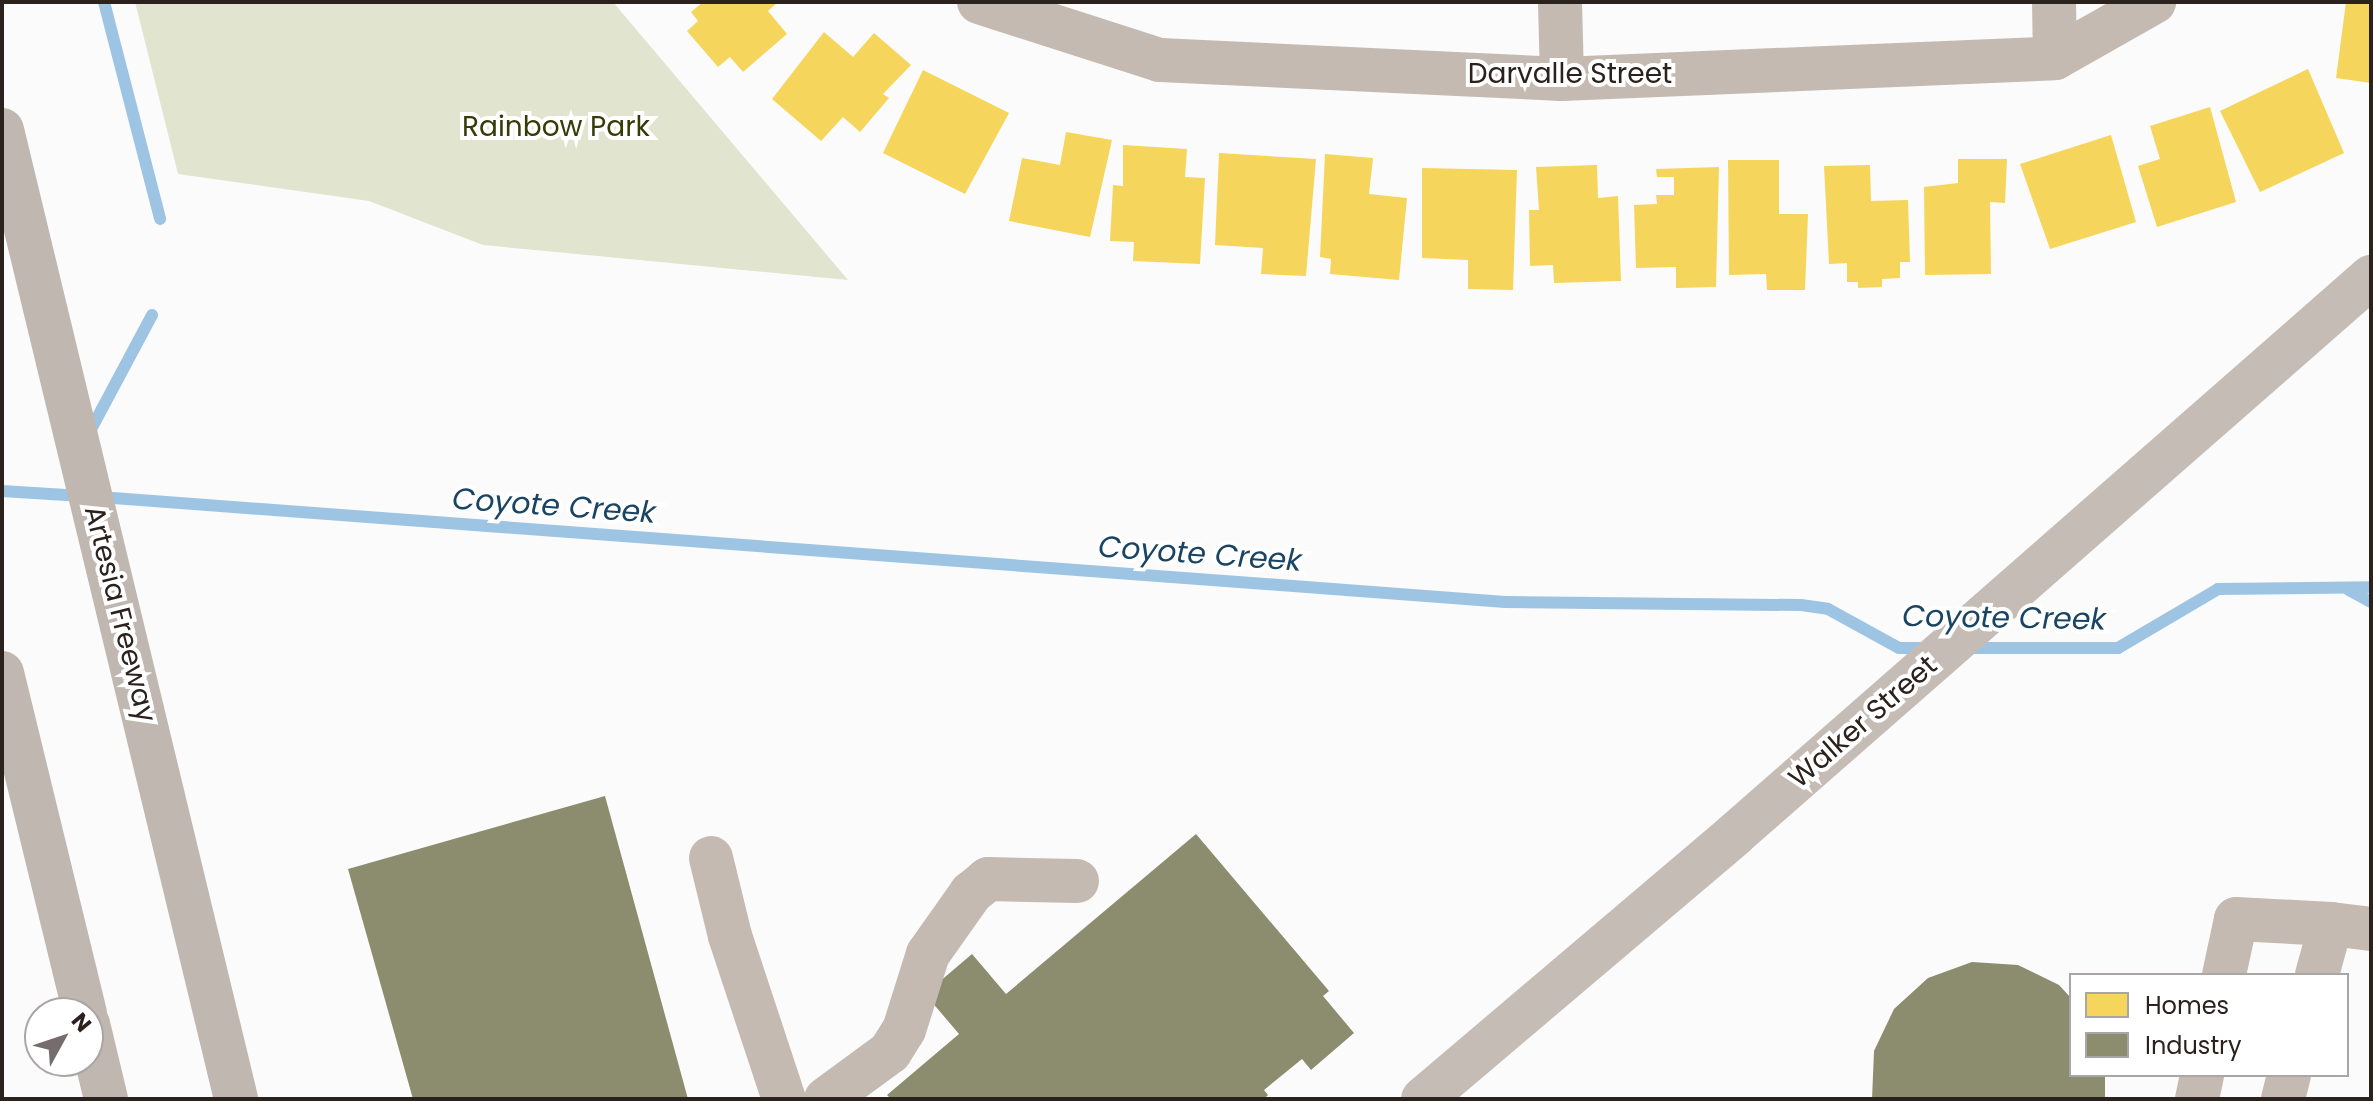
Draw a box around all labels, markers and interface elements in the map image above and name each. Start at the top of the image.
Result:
street label: Darvalle Street [1468,57,1672,91]
park label: Rainbow Park [462,110,650,144]
water label: Coyote Creek [451,481,657,531]
street label: Artesia Freeway [77,502,163,726]
water label: Coyote Creek [1097,529,1303,579]
water label: Coyote Creek [1902,598,2106,638]
street label: Walker Street [1782,649,1944,795]
legend [2069,973,2349,1077]
text: Homes [2145,989,2229,1022]
north arrow [24,997,104,1077]
text: N [64,1006,98,1039]
text: Industry [2145,1029,2242,1062]

